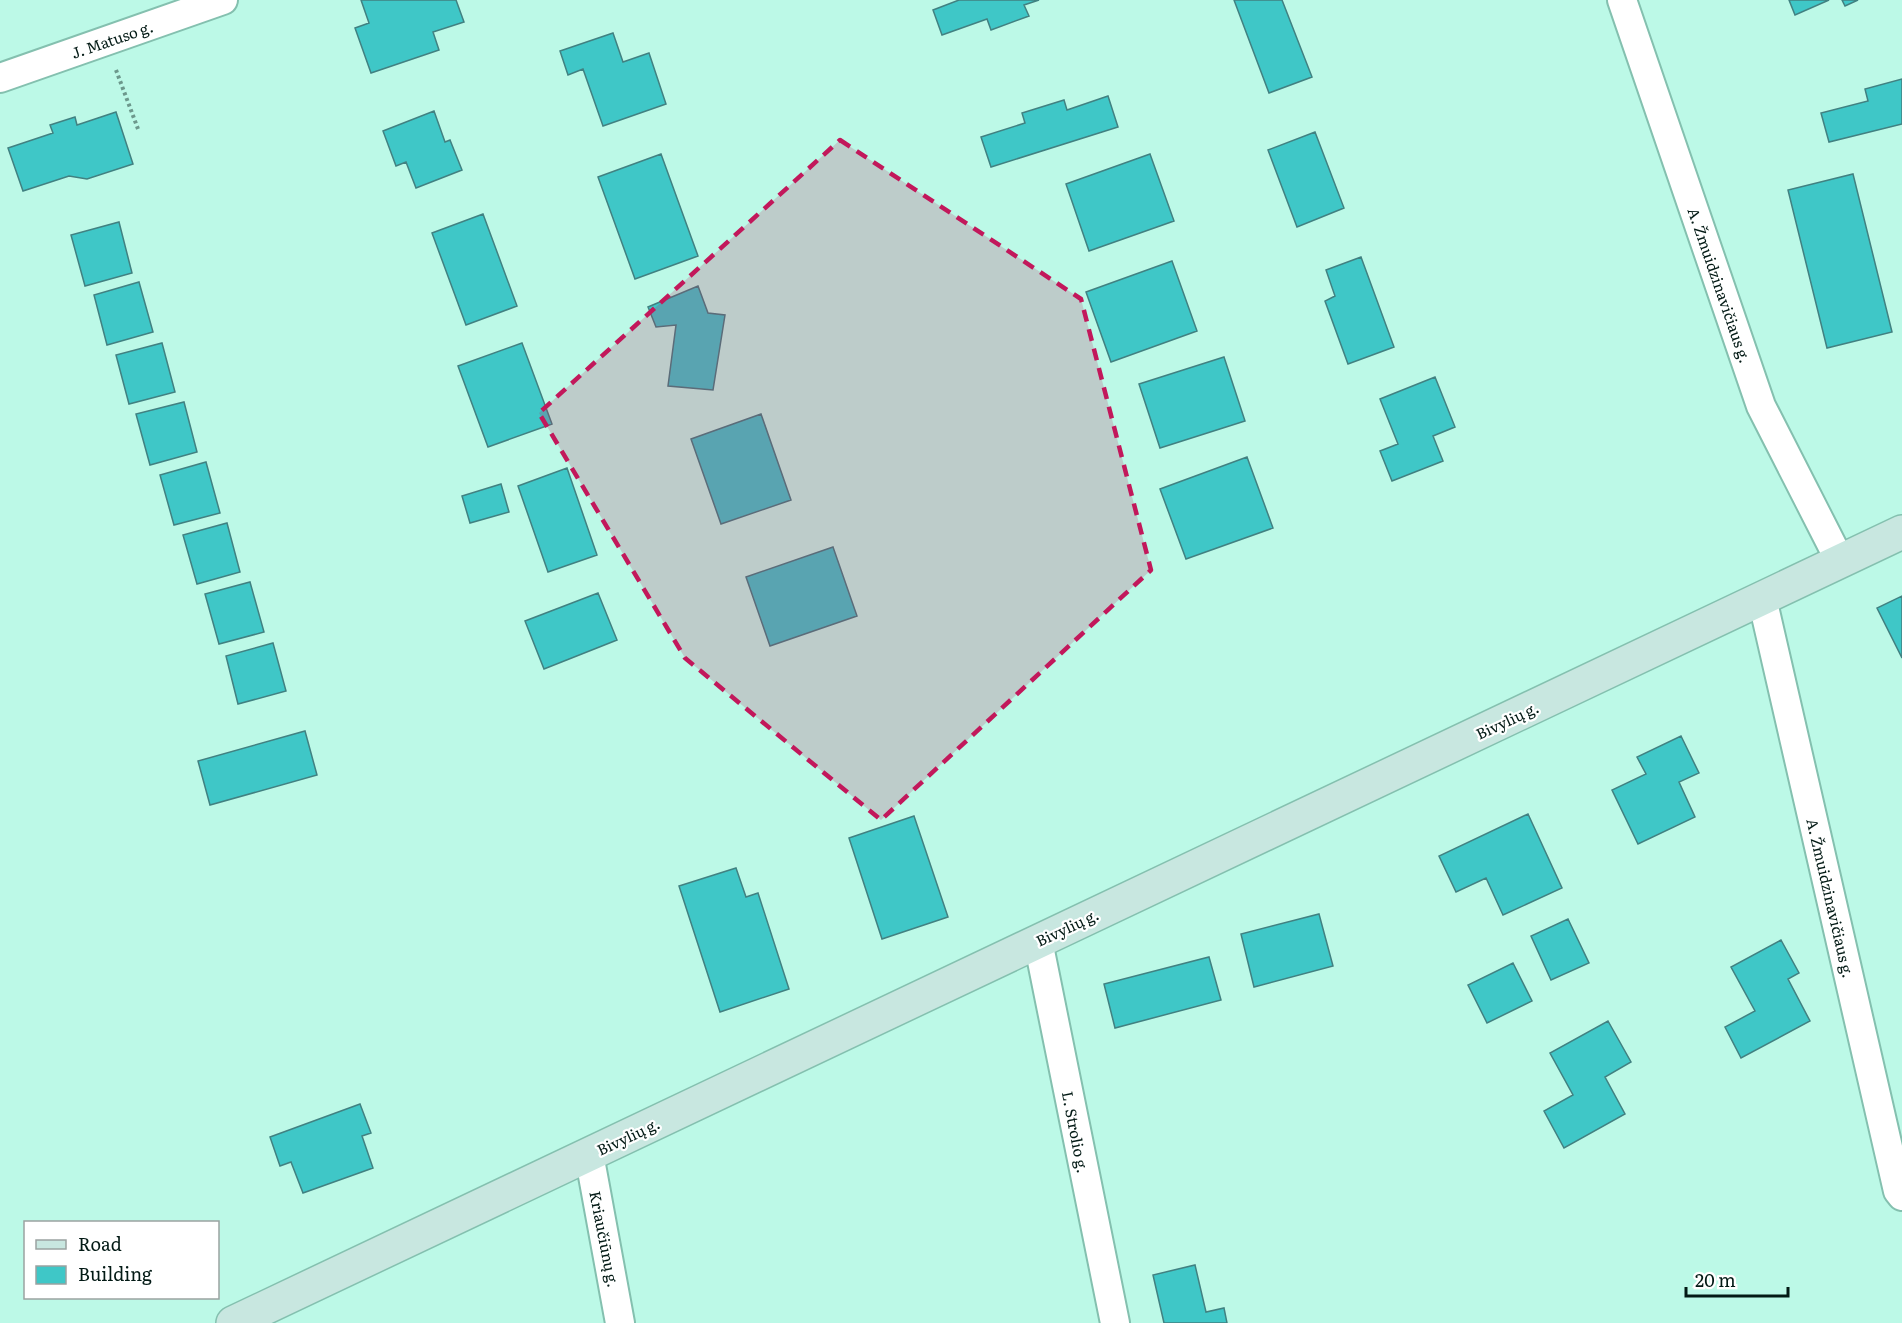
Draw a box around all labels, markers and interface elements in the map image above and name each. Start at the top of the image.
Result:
street label: J. Matuso g. [68,14,156,64]
street label: A. Žmuidzinavičiaus g. [1683,204,1757,366]
street label: Bivylių g. [1472,695,1542,745]
street label: A. Žmuidzinavičiaus g. [1801,816,1861,980]
street label: Bivylių g. [1032,902,1102,952]
street label: L. Strolio g. [1057,1089,1095,1175]
street label: Bivylių g. [593,1111,663,1161]
street label: Kriaučiūnų g. [584,1189,626,1289]
legend [24,1221,219,1299]
text: Road [78,1230,122,1257]
text: Building [78,1260,153,1287]
scale bar [1686,1260,1788,1298]
text: 20 m [1695,1266,1736,1293]

